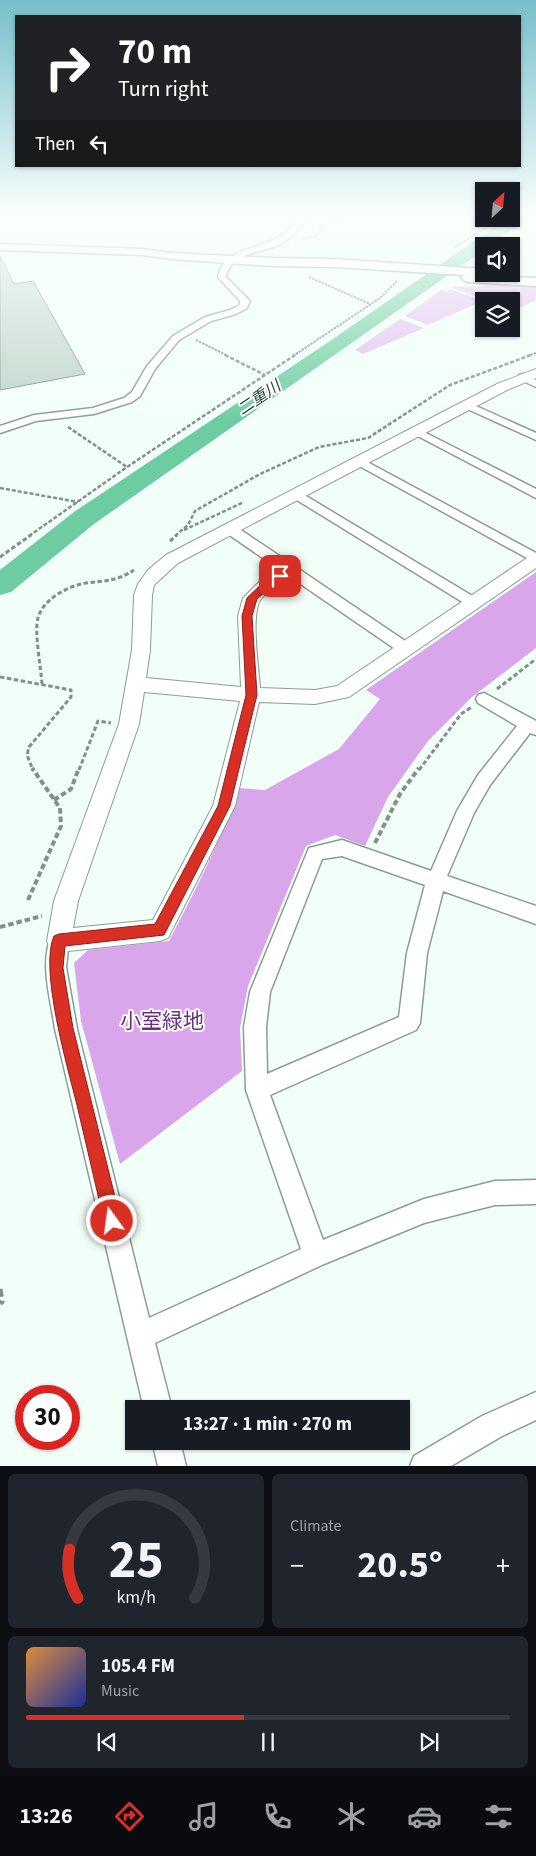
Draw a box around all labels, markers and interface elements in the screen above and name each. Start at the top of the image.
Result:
text: 70 m [118,27,192,77]
icon: right [35,35,100,100]
text: Turn right [118,73,208,105]
icon: left [85,130,113,158]
text: Then [35,131,75,158]
north arrow [475,182,520,228]
map controls [475,182,520,337]
button: sound [475,237,520,282]
button: layers [475,292,520,337]
water label: 二重川 [233,374,287,421]
pin [259,555,301,597]
icon: arrive [266,562,294,590]
park label: 小室緑地 [120,1006,204,1036]
position arrow [85,1194,137,1246]
speed limit sign: 30 [15,1385,80,1450]
text: 13:27 · 1 min · 270 m [183,1411,352,1438]
text: Climate [290,1515,341,1537]
text: 25 [109,1524,163,1598]
text: 20.5° [357,1538,443,1592]
text: − [290,1546,304,1586]
text: + [496,1546,510,1586]
text: km/h [116,1585,156,1610]
text: 105.4 FM [101,1653,175,1680]
text: Music [101,1680,139,1702]
icon: previous [93,1728,121,1756]
icon: pause [254,1728,282,1756]
icon: next [415,1728,443,1756]
icon: directions [112,1799,147,1834]
icon: music [186,1799,221,1834]
icon: phone [260,1799,295,1834]
icon: climate [334,1799,369,1834]
icon: car [407,1799,442,1834]
icon: filters [481,1799,516,1834]
text: 13:26 [19,1800,73,1832]

